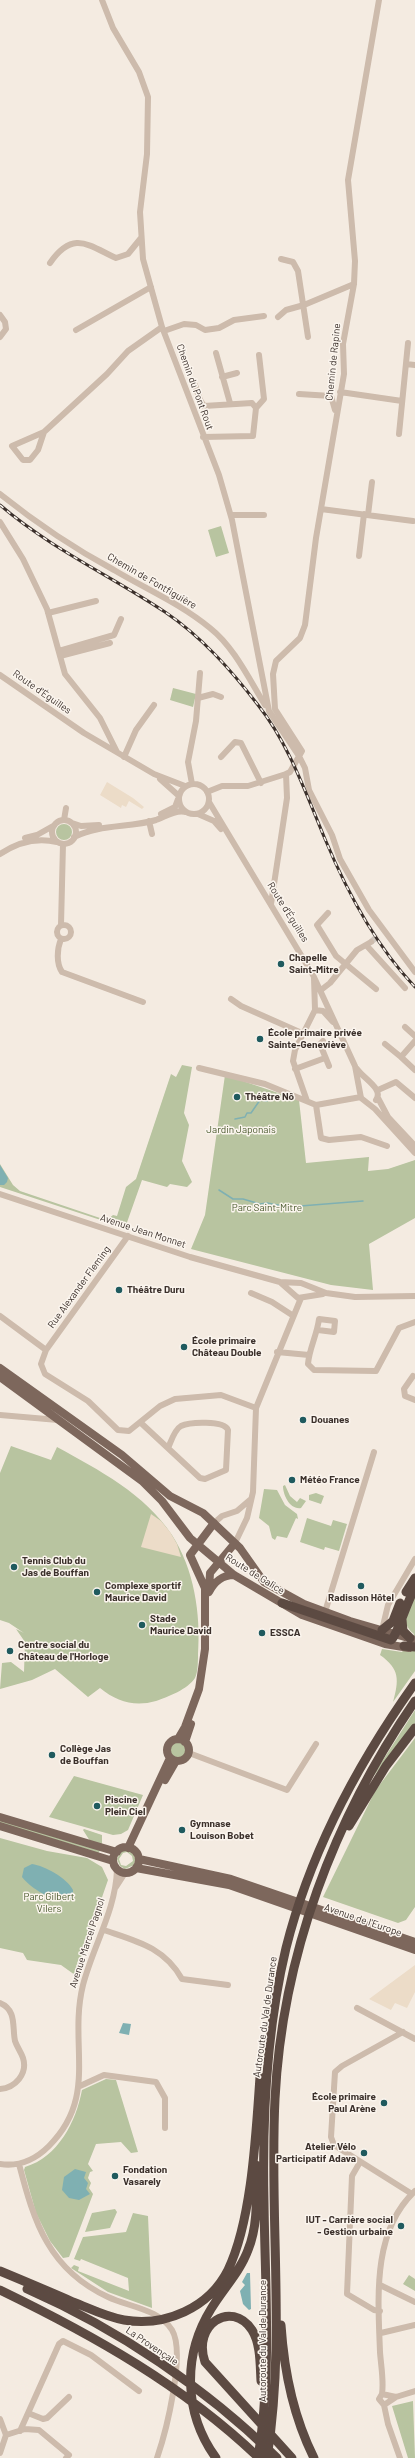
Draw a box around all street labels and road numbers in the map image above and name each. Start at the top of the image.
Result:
street label: Chemin de Rapine [323,323,343,401]
street label: Chemin du Pont Rout [174,342,216,432]
street label: Chemin de Fontfiguière [105,551,199,611]
street label: Route d'Éguilles [11,667,73,717]
street label: Route d'Éguilles [265,880,311,944]
street label: Avenue Jean Monnet [99,1211,187,1251]
street label: Rue Alexander Fleming [45,1243,113,1331]
street label: Route de Galice [223,1551,287,1597]
street label: Avenue Marcel Pagnol [67,1897,107,1989]
street label: Avenue de l'Europe [323,1901,403,1939]
street label: Autoroute du Val de Durance [251,1956,279,2078]
street label: Autoroute du Val de Durance [257,2280,269,2402]
street label: La Provençale [123,2324,181,2368]

